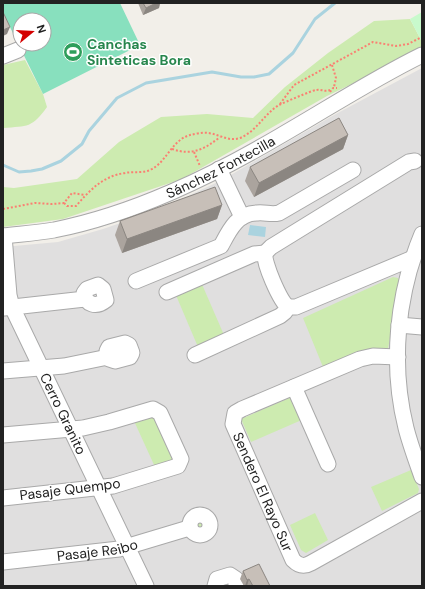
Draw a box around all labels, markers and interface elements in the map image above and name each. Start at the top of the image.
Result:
north arrow [12,12,52,52]
text: N [34,23,49,35]
place label: Canchas Sinteticas Bora [87,35,191,69]
sports icon: Canchas Sinteticas Bora [62,41,84,63]
street label: Sánchez Fontecilla [163,132,278,202]
street label: Cerro Granito [36,370,91,458]
street label: Sendero El Rayo Sur [229,429,297,554]
street label: Pasaje Quempo [19,474,121,504]
street label: Pasaje Reibo [56,535,140,565]

